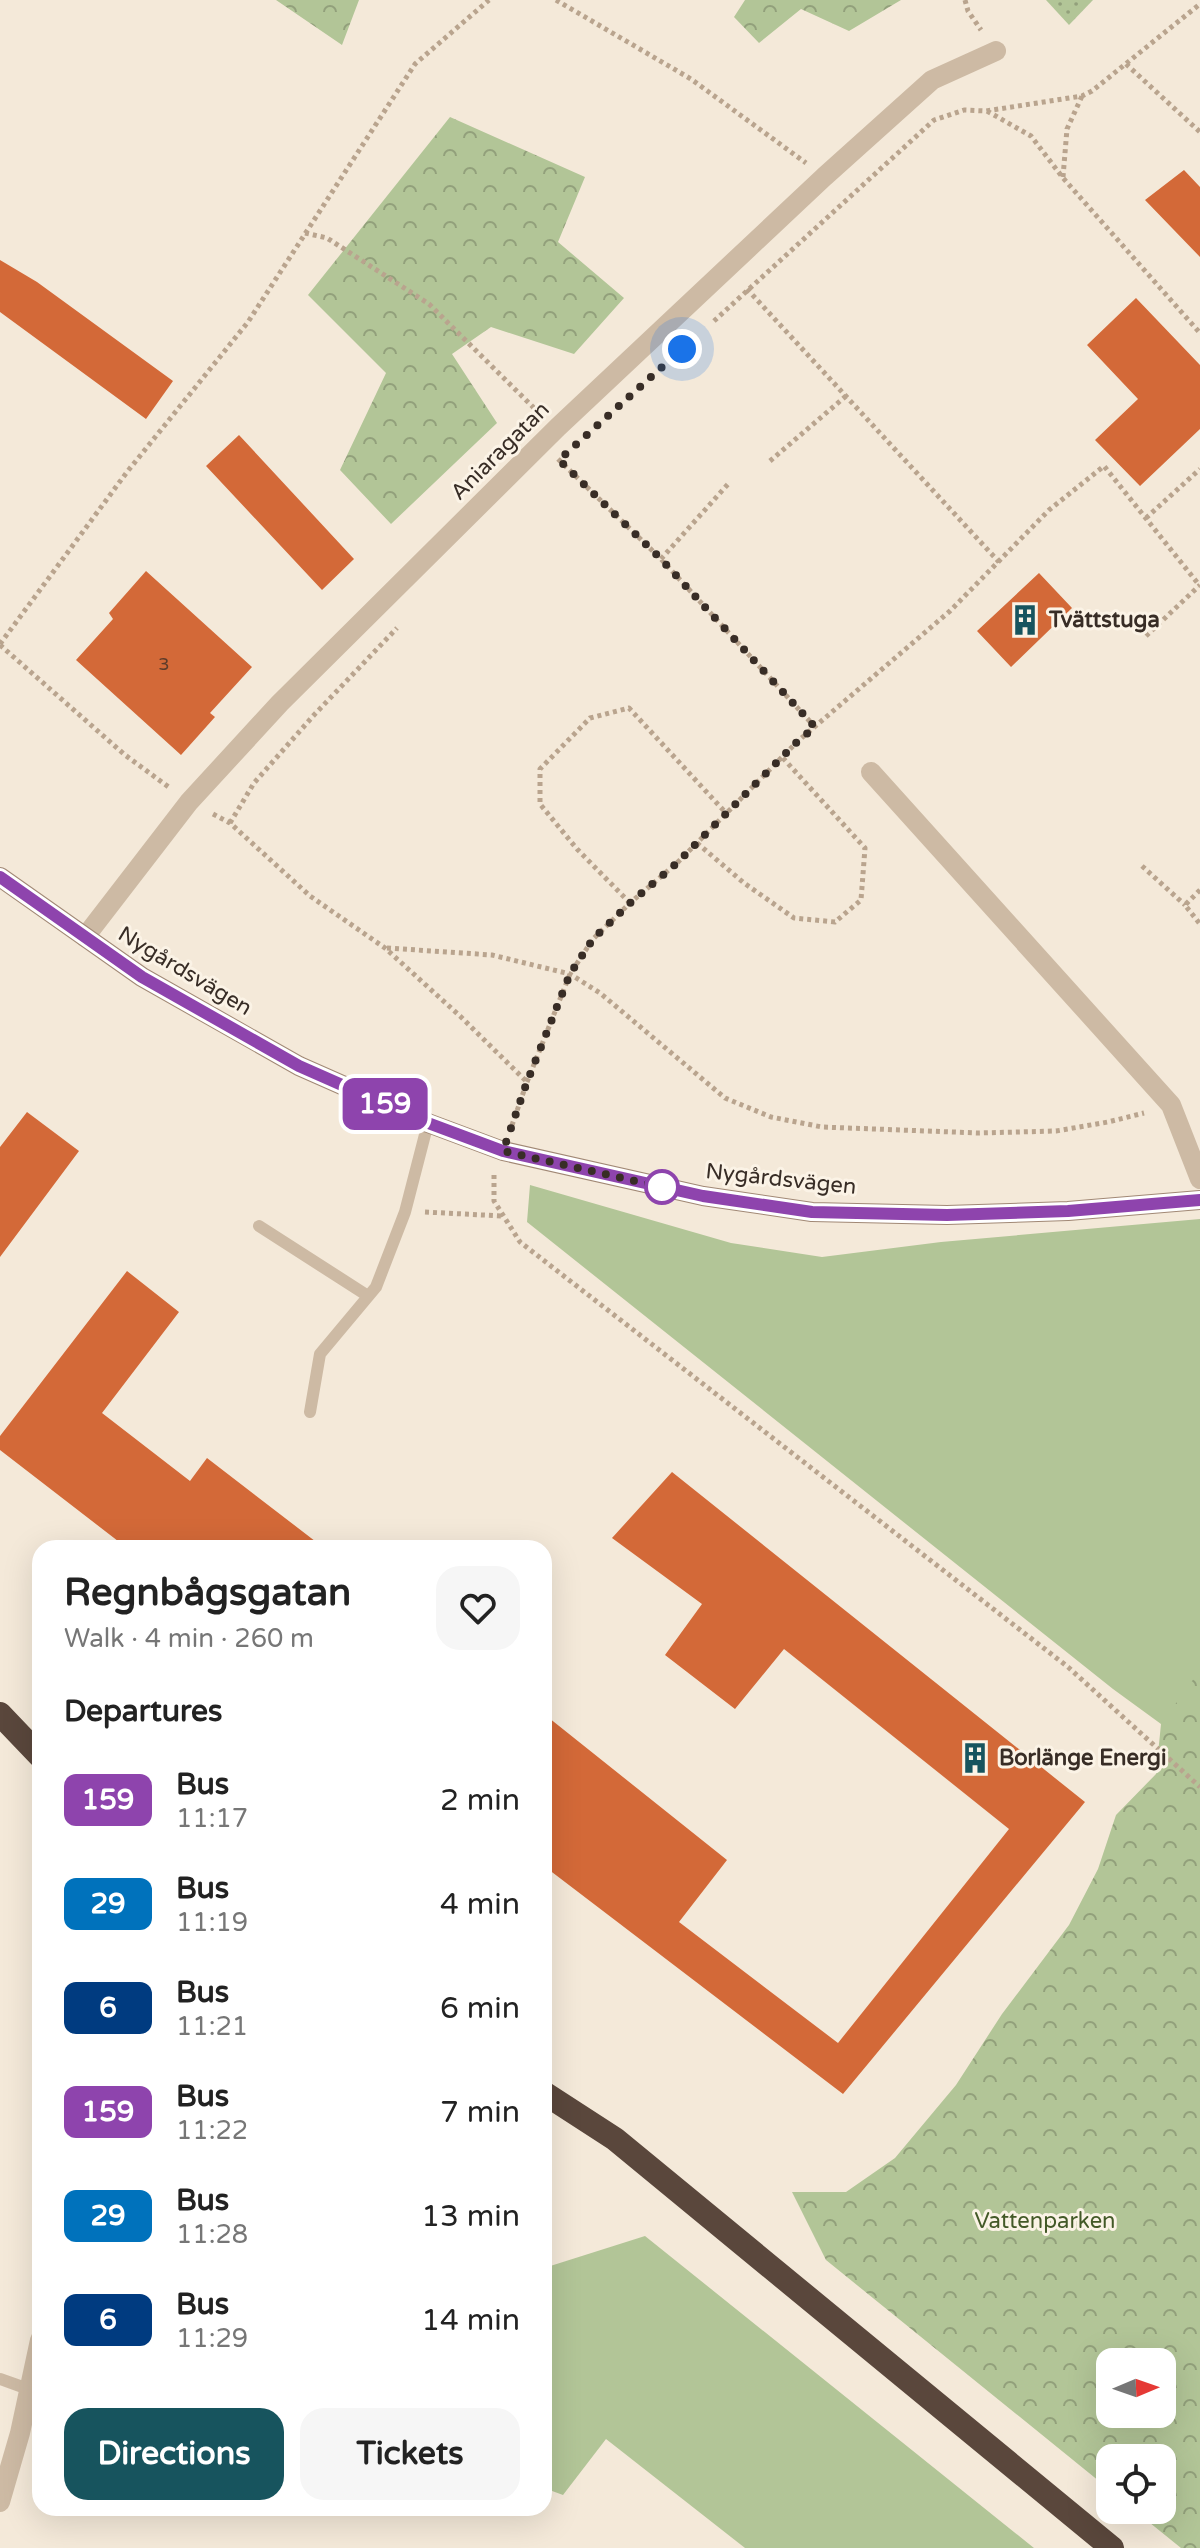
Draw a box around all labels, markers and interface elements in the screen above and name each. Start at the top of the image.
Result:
your location [662,329,702,369]
street label: Aniaragatan [445,396,555,506]
building icon: Tvättstuga [1008,603,1042,637]
place label: Tvättstuga [1048,607,1160,633]
house number: 3 [158,653,170,675]
street label: Nygårdsvägen [113,921,257,1021]
line badge: 159 [339,1078,431,1130]
text: 159 [359,1087,411,1121]
street label: Nygårdsvägen [704,1158,858,1200]
unlabelled marker [645,1170,679,1204]
button: heart [436,1566,520,1650]
text: Regnbågsgatan [64,1570,351,1616]
text: Walk · 4 min · 260 m [64,1623,314,1654]
text: Departures [64,1693,222,1730]
building icon: Borlänge Energi [958,1741,992,1775]
place label: Borlänge Energi [999,1745,1166,1771]
text: Bus [176,1766,229,1803]
text: 2 min [440,1782,520,1819]
text: 159 [82,1783,134,1817]
text: 11:17 [176,1803,248,1834]
text: Bus [176,1870,229,1907]
text: 4 min [440,1886,520,1923]
text: 29 [90,1887,126,1921]
text: 11:19 [176,1907,248,1938]
text: Bus [176,1974,229,2011]
text: 6 min [440,1990,520,2027]
text: 6 [99,1991,117,2025]
text: 11:21 [176,2011,248,2042]
text: Bus [176,2078,229,2115]
text: 7 min [440,2094,520,2131]
text: 159 [82,2095,134,2129]
text: 11:22 [176,2115,248,2146]
text: Bus [176,2182,229,2219]
text: 13 min [421,2198,520,2235]
text: 29 [90,2199,126,2233]
park label: Vattenparken [975,2208,1115,2234]
text: 11:28 [176,2219,248,2250]
text: Bus [176,2286,229,2323]
text: 14 min [421,2302,520,2339]
text: 6 [99,2303,117,2337]
text: 11:29 [176,2323,248,2354]
north arrow [1096,2348,1176,2428]
map controls [1096,2348,1176,2524]
button: Directions [64,2408,284,2500]
button: Tickets [300,2408,520,2500]
button: locate [1096,2444,1176,2524]

